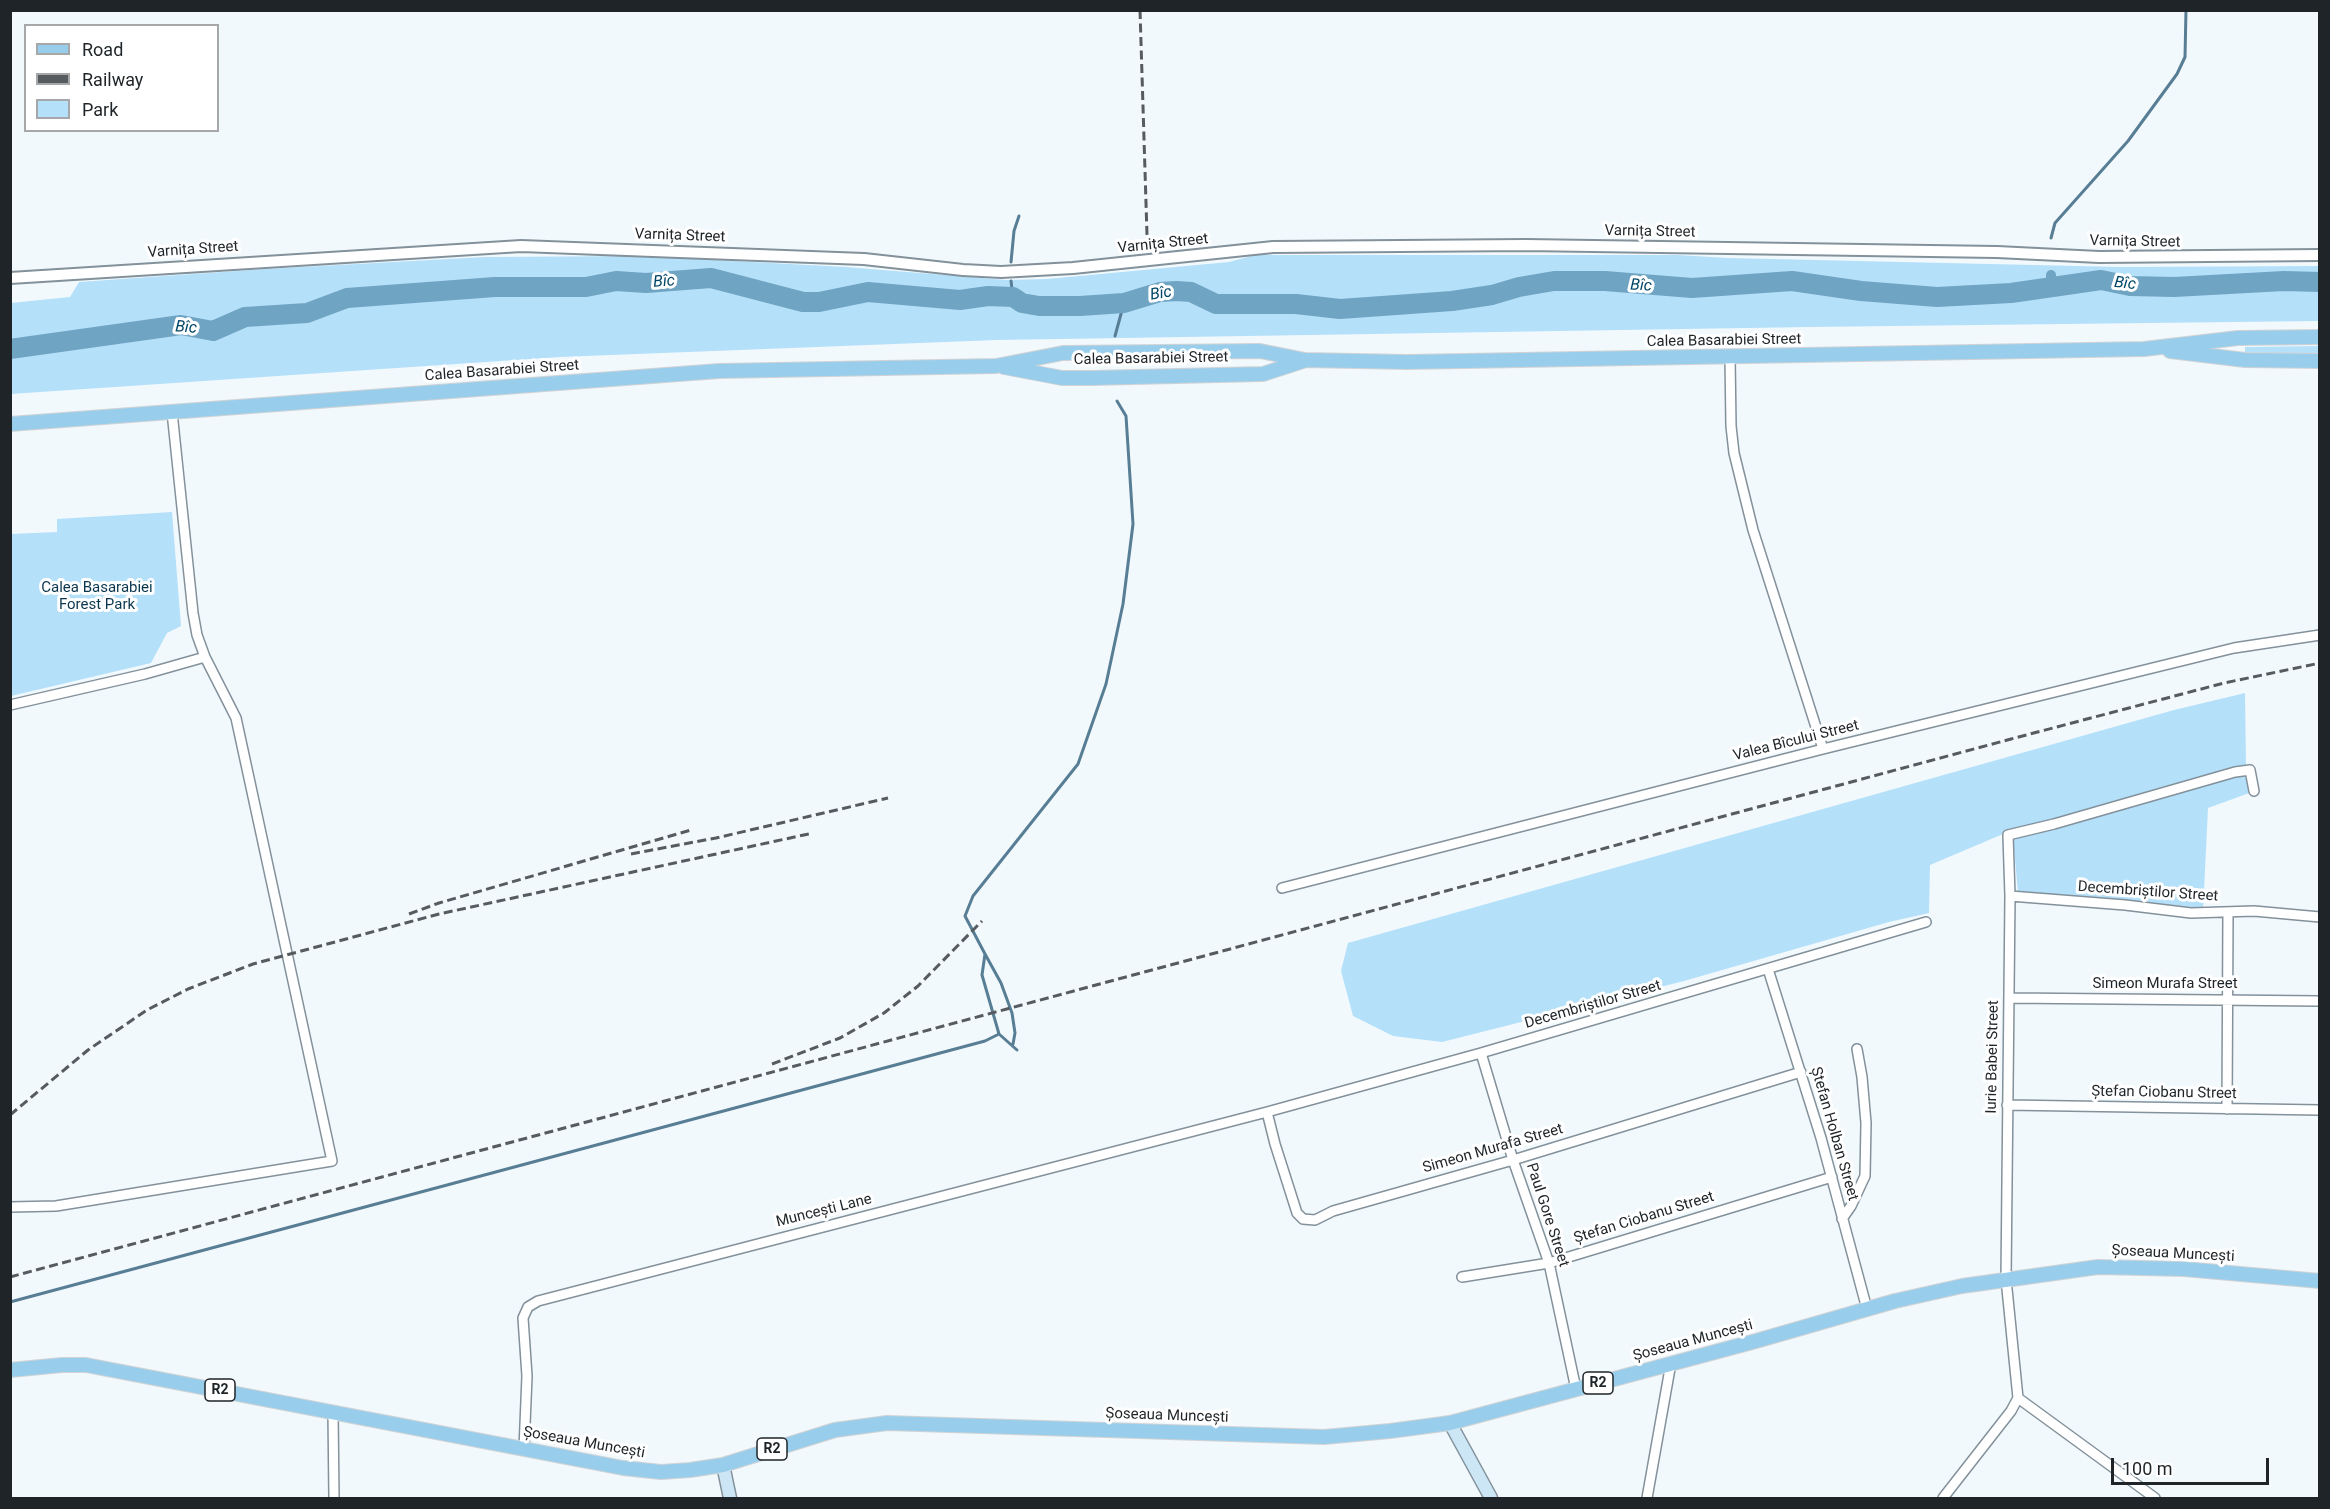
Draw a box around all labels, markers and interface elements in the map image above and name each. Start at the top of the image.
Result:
legend [24,24,219,132]
text: Road [82,39,123,60]
text: Railway [82,69,143,90]
text: Park [82,99,118,120]
street label: Varnița Street [1604,222,1696,242]
street label: Varnița Street [634,225,726,247]
street label: Varnița Street [1117,230,1209,258]
street label: Varnița Street [2089,232,2181,252]
street label: Varnița Street [147,238,239,262]
water label: Bîc [653,272,675,292]
water label: Bîc [2113,273,2137,295]
water label: Bîc [1630,276,1652,296]
water label: Bîc [1149,283,1173,305]
water label: Bîc [175,318,197,338]
street label: Calea Basarabiei Street [1646,331,1802,351]
street label: Calea Basarabiei Street [1073,349,1229,369]
street label: Calea Basarabiei Street [424,357,580,385]
park label: Calea Basarabiei Forest Park [41,579,153,614]
street label: Valea Bîcului Street [1731,717,1861,765]
street label: Decembriștilor Street [2077,878,2219,906]
street label: Simeon Murafa Street [2092,975,2238,993]
street label: Decembriștilor Street [1523,977,1663,1033]
street label: Iurie Babei Street [1983,1000,2003,1114]
street label: Ștefan Holban Street [1806,1065,1862,1203]
street label: Ștefan Ciobanu Street [2091,1083,2237,1103]
street label: Simeon Murafa Street [1421,1120,1565,1178]
street label: Paul Gore Street [1522,1161,1572,1269]
street label: Ștefan Ciobanu Street [1572,1188,1716,1248]
street label: Muncești Lane [774,1190,874,1232]
street label: Șoseaua Muncești [2111,1242,2235,1266]
street label: Șoseaua Muncești [1631,1316,1755,1366]
road number: R2 [1583,1372,1613,1394]
road number: R2 [205,1379,235,1401]
street label: Șoseaua Muncești [1105,1405,1229,1427]
street label: Șoseaua Muncești [522,1423,646,1463]
road number: R2 [757,1438,787,1460]
scale bar [2114,1446,2272,1484]
text: 100 m [2122,1458,2173,1479]

